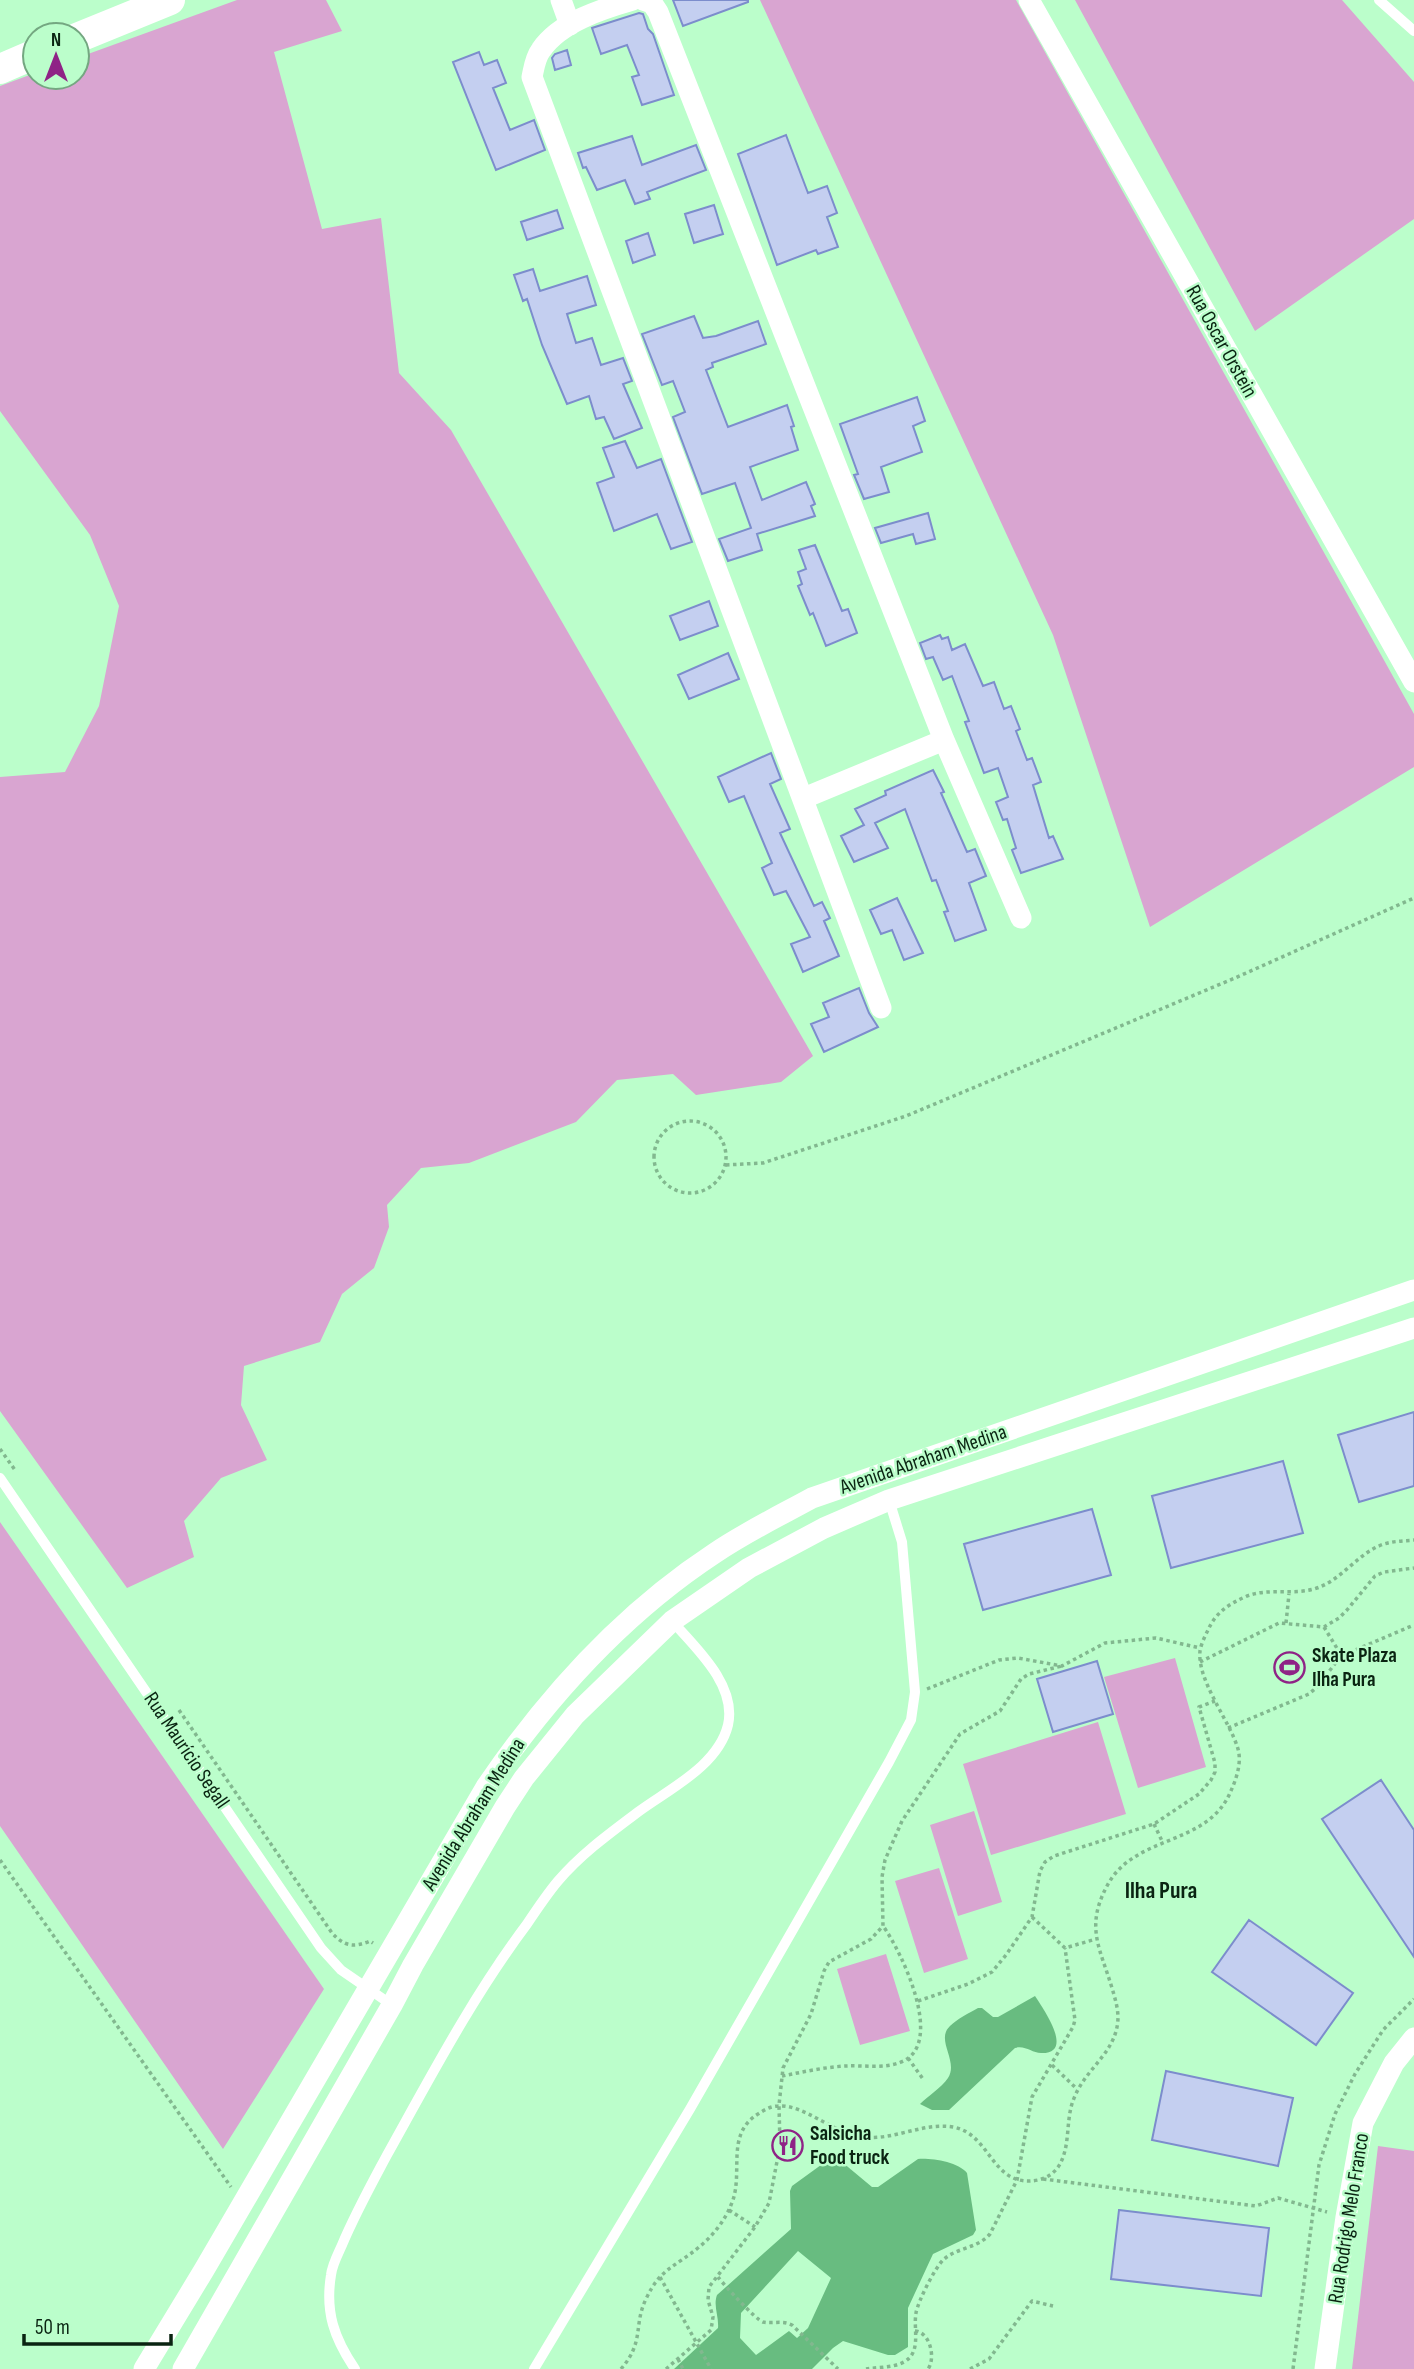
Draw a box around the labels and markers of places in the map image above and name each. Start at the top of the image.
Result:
place label: Skate Plaza Ilha Pura [1312,1643,1397,1692]
sports icon: Skate Plaza Ilha Pura [1272,1650,1306,1684]
place label: Salsicha Food truck [810,2121,889,2170]
restaurant icon: Salsicha Food truck [770,2128,804,2162]

